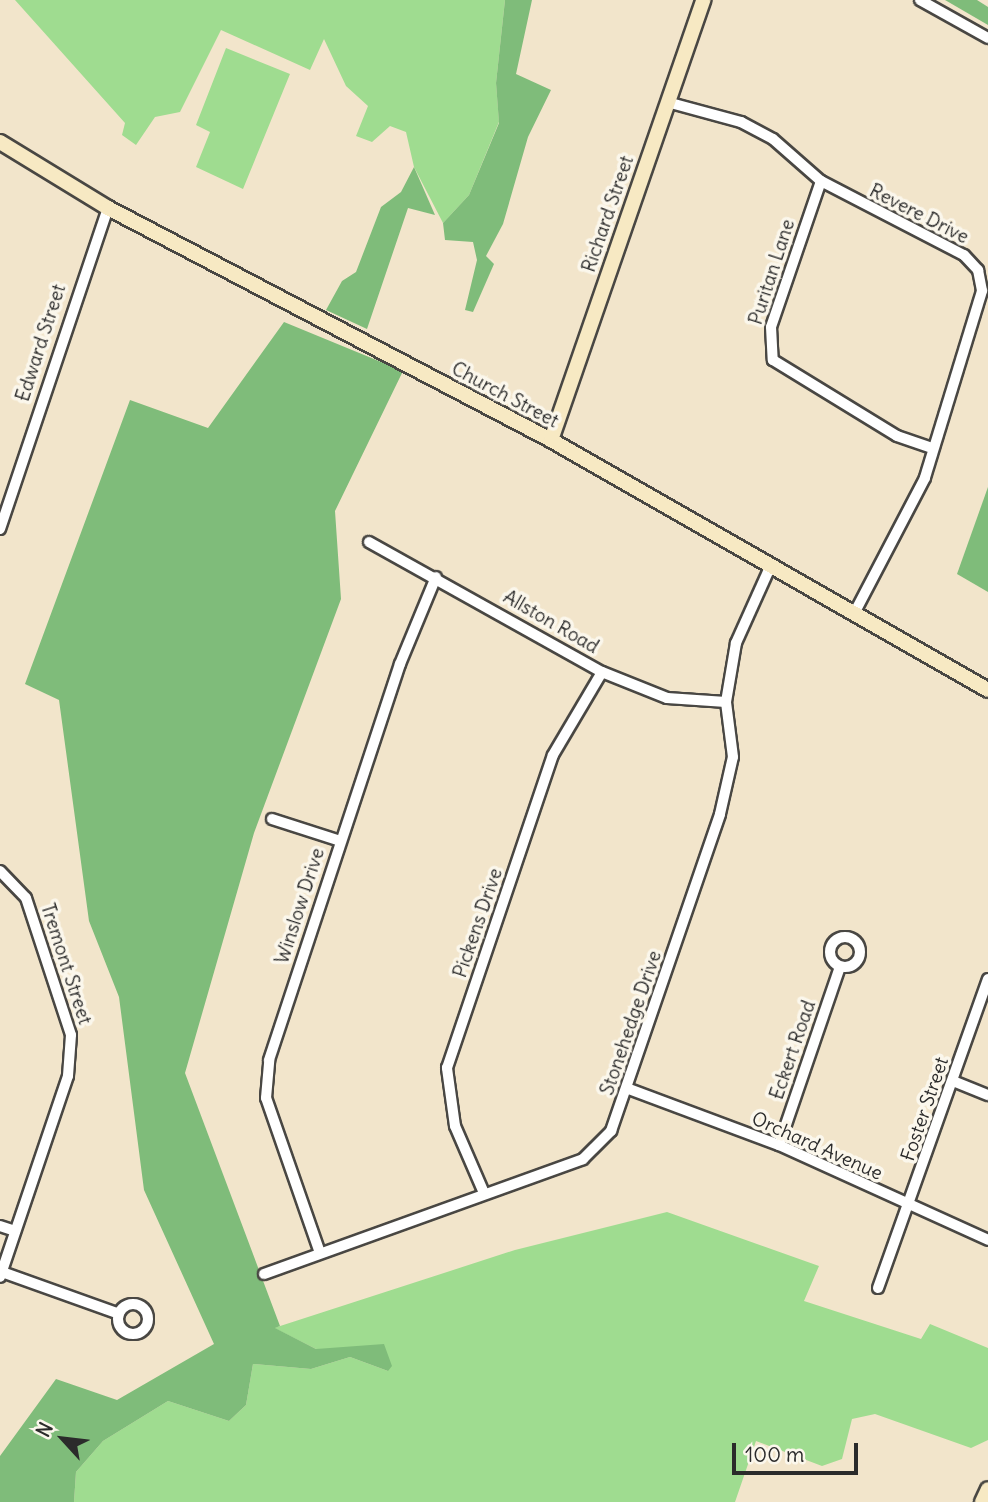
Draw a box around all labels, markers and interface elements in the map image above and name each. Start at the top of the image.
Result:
street label: Richard Street [577,153,639,275]
street label: Revere Drive [866,179,972,249]
street label: Puritan Lane [744,216,800,328]
street label: Edward Street [11,282,71,404]
street label: Church Street [448,357,562,433]
street label: Allston Road [499,585,603,659]
street label: Winslow Drive [271,845,329,967]
street label: Pickens Drive [449,865,507,981]
street label: Tremont Street [36,901,96,1027]
street label: Stonehedge Drive [596,948,666,1098]
street label: Eckert Road [765,997,821,1103]
street label: Foster Street [897,1054,953,1164]
street label: Orchard Avenue [748,1107,886,1185]
north arrow [28,1404,98,1474]
text: N [31,1418,58,1441]
scale bar [736,1428,862,1472]
text: 100 m [745,1441,804,1468]

